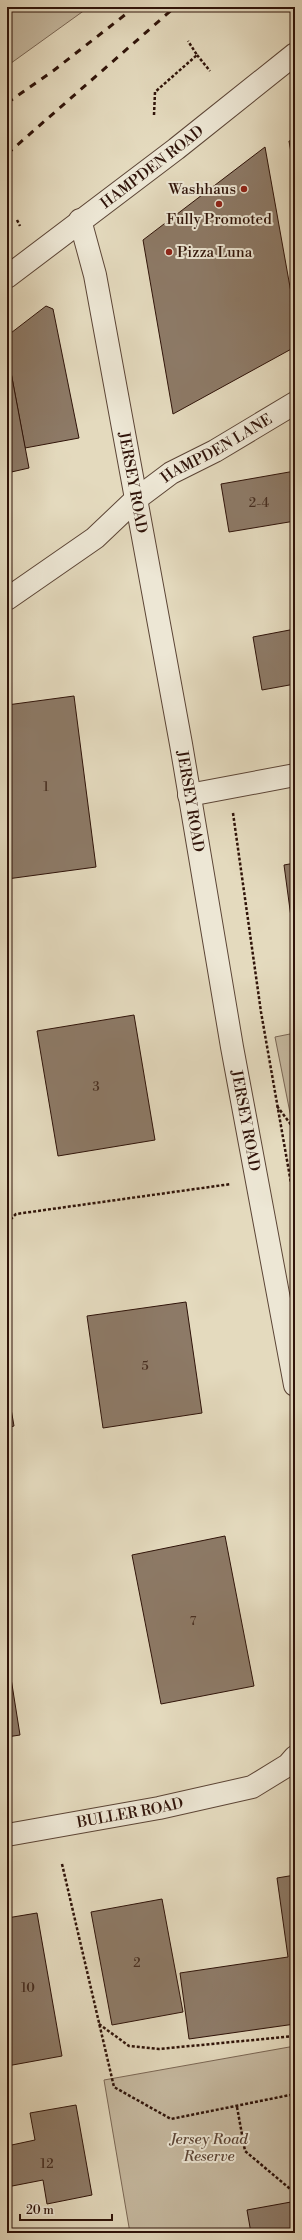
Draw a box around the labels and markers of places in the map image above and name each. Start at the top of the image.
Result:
place label: Washhaus [168,180,236,199]
marker: Washhaus [239,184,249,194]
marker: Fully Promoted [214,199,224,209]
place label: Fully Promoted [166,210,272,229]
place label: Pizza Luna [177,243,253,262]
marker: Pizza Luna [164,247,174,257]

